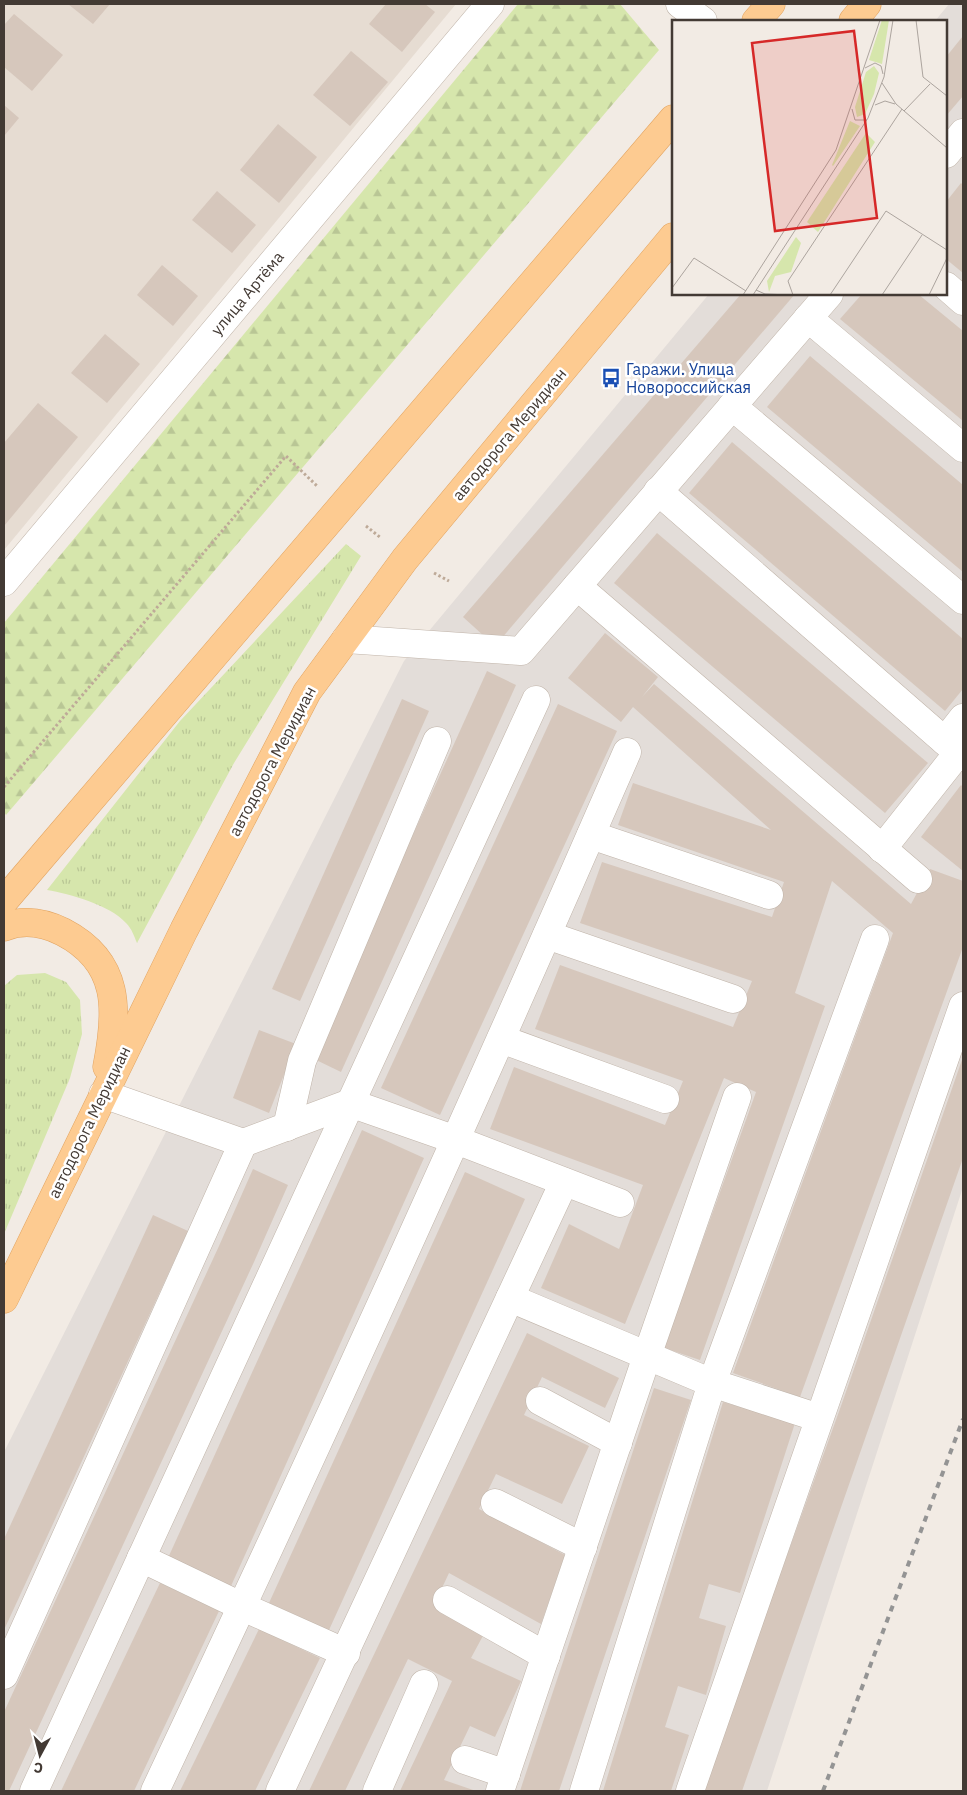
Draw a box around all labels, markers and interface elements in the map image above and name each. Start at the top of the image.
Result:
inset map [672,20,947,295]
street label: улица Артёма [206,247,288,339]
place label: Гаражи. Улица Новороссийская [626,359,751,397]
street label: автодорога Меридиан [448,364,570,504]
bus stop icon: Гаражи. Улица Новороссийская [600,367,622,389]
street label: автодорога Меридиан [224,683,320,839]
street label: автодорога Меридиан [43,1043,135,1201]
north arrow [15,1730,65,1780]
text: С [33,1758,44,1777]

